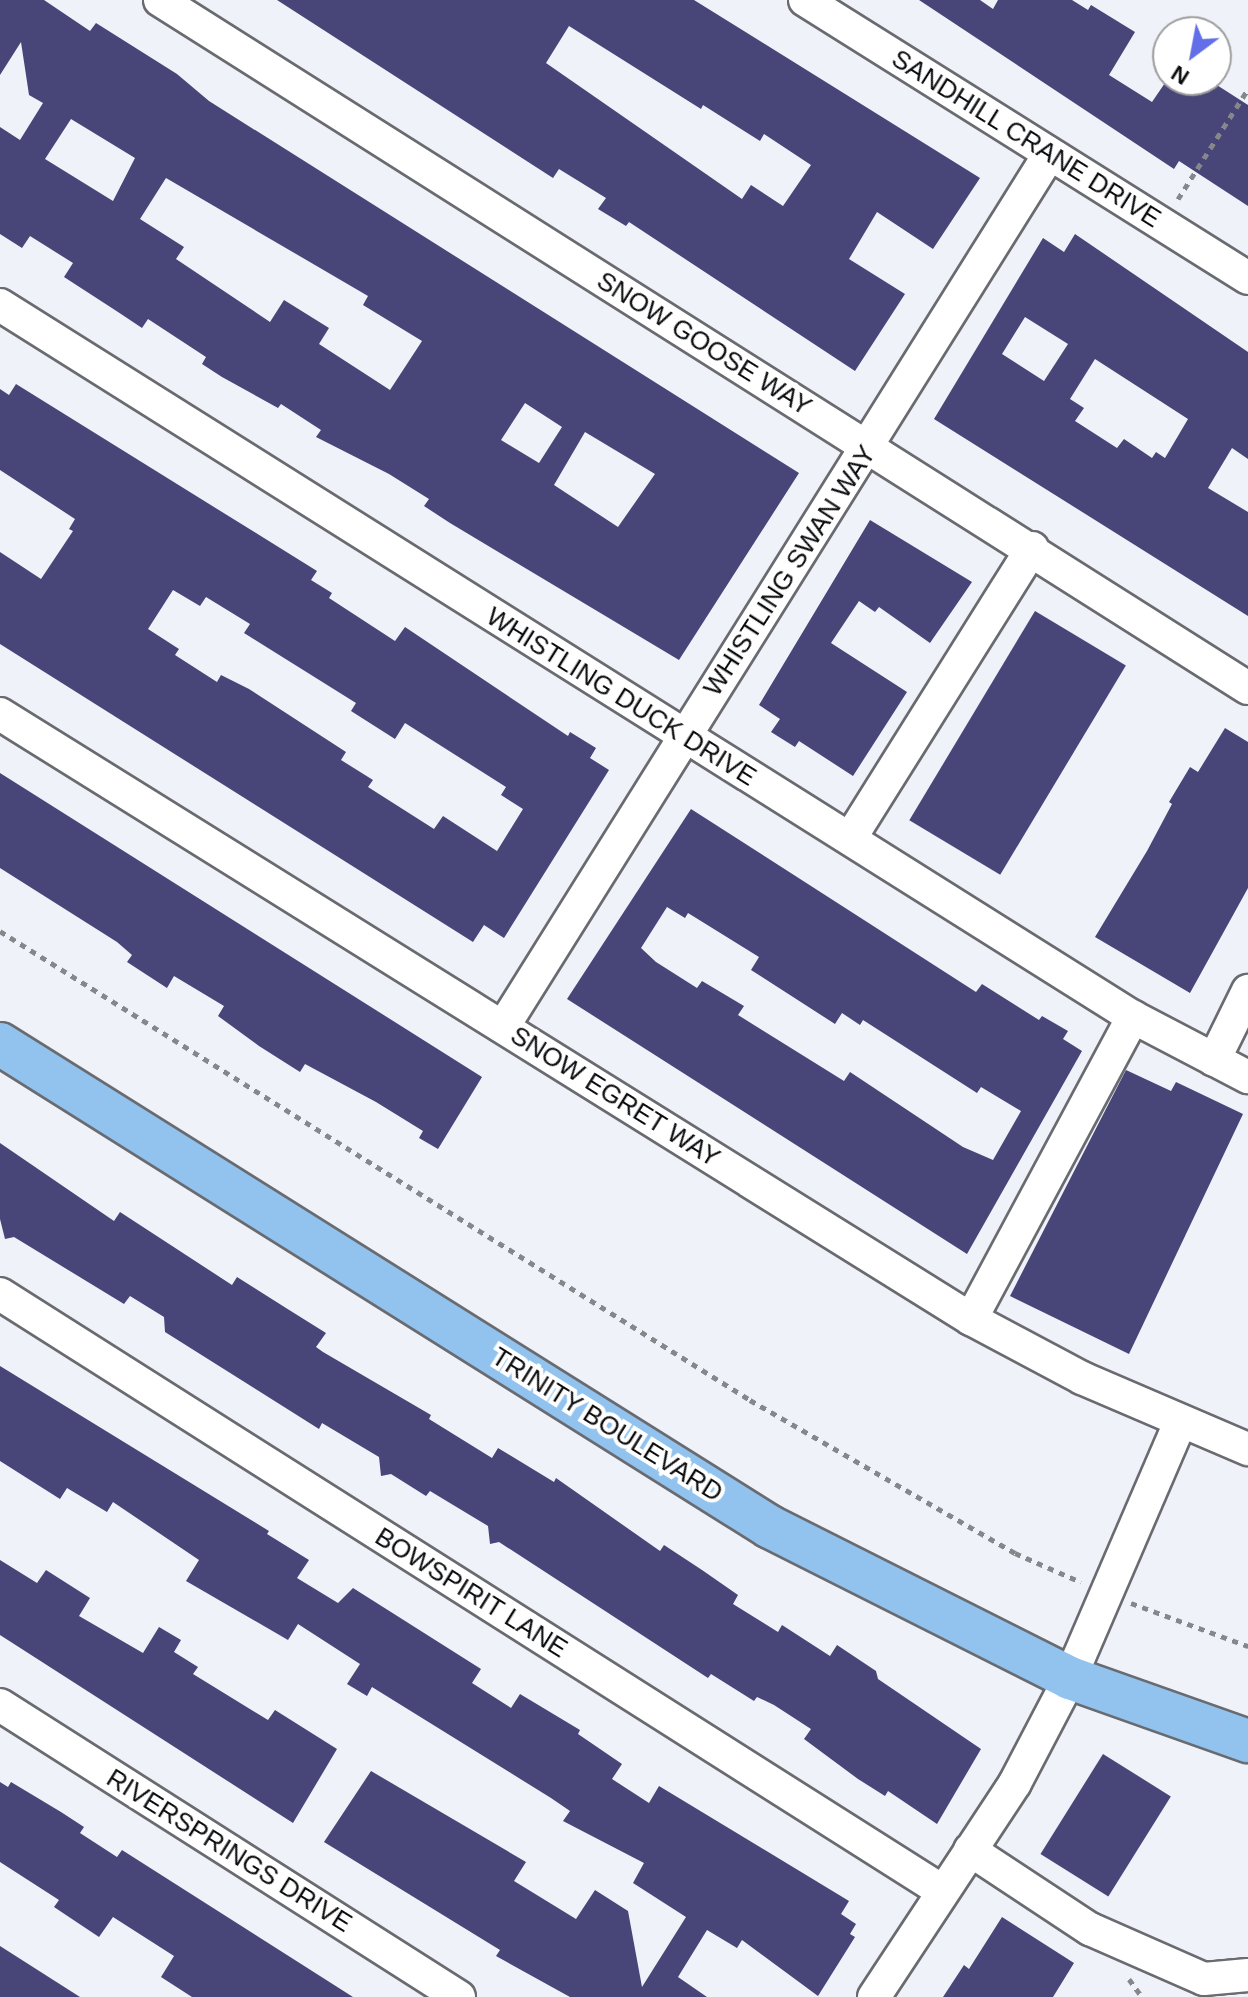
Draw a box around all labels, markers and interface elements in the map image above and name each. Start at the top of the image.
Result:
north arrow [1152,16,1232,96]
street label: SANDHILL CRANE DRIVE [885,43,1167,235]
text: N [1167,60,1193,90]
street label: SNOW GOOSE WAY [591,265,817,423]
street label: WHISTLING SWAN WAY [697,440,883,702]
street label: WHISTLING DUCK DRIVE [480,601,762,793]
street label: SNOW EGRET WAY [504,1020,726,1174]
street label: TRINITY BOULEVARD [486,1341,728,1509]
street label: BOWSPIRIT LANE [369,1521,573,1665]
street label: RIVERSPRINGS DRIVE [101,1763,357,1939]

